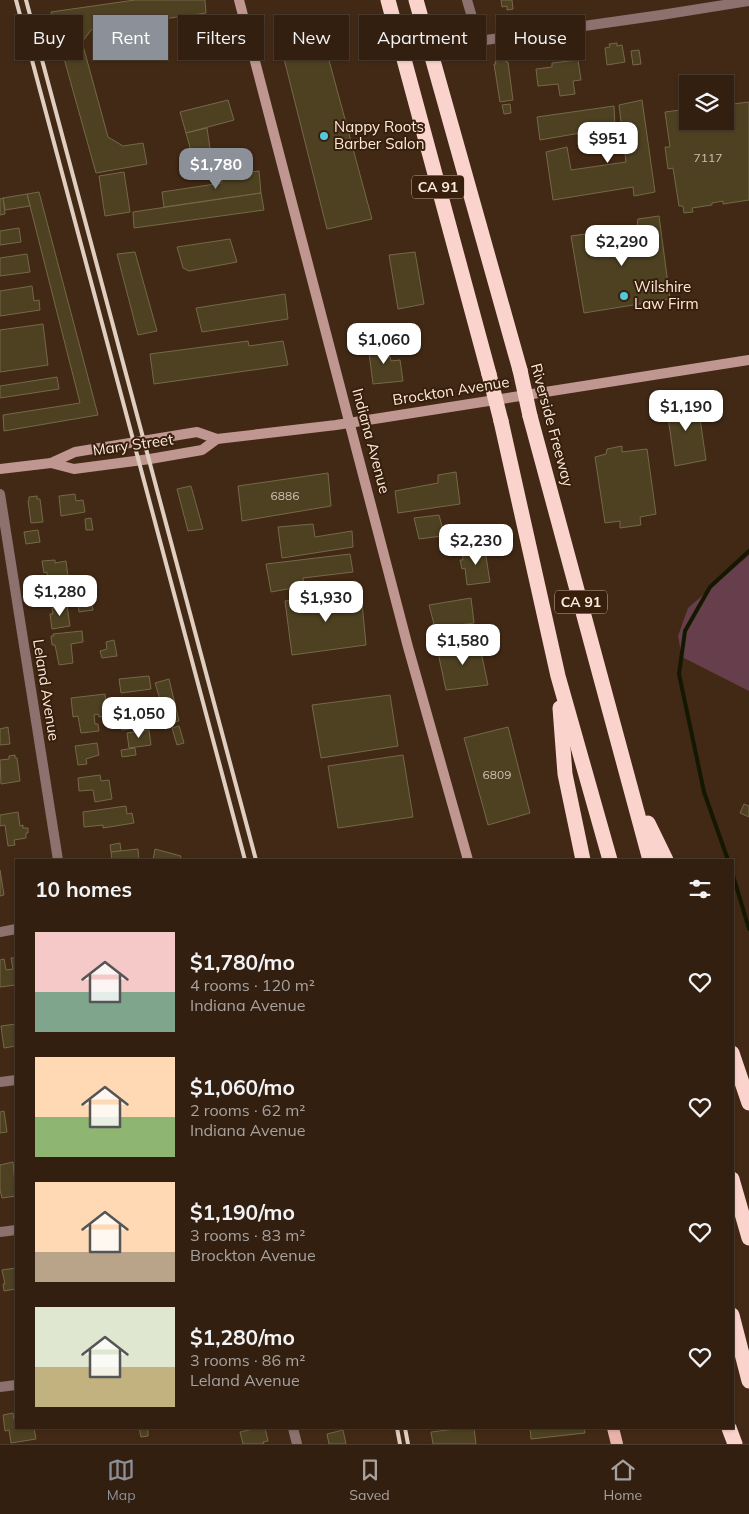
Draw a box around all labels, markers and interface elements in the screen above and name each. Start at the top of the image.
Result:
chip: Buy [15,15,83,60]
chip: Rent [93,15,168,60]
chip: Filters [178,15,264,60]
chip: New [274,15,349,60]
chip: Apartment [359,15,486,60]
chip: House [496,15,585,60]
map controls [679,75,734,130]
button: layers [679,75,734,130]
place label: Nappy Roots Barber Salon [334,117,424,153]
pin: $951 [578,121,638,164]
text: $951 [589,128,627,148]
marker: Nappy Roots Barber Salon [318,130,330,142]
pin: $1,780 [175,148,257,190]
house number: 7117 [694,150,722,165]
text: $1,780 [190,154,242,174]
road number: CA 91 [412,176,464,198]
pin: $2,290 [581,224,663,267]
text: $2,290 [596,231,648,251]
place label: Wilshire Law Firm [634,277,699,313]
marker: Wilshire Law Firm [618,290,630,302]
pin: $1,060 [343,322,425,365]
text: $1,060 [358,329,410,349]
street label: Riverside Freeway [527,361,578,489]
street label: Brockton Avenue [391,372,511,409]
street label: Indiana Avenue [348,386,395,496]
pin: $1,190 [645,390,727,432]
text: $1,190 [660,396,712,416]
street label: Mary Street [91,429,174,460]
house number: 6886 [271,488,299,503]
pin: $2,230 [435,524,517,566]
text: $2,230 [450,530,502,550]
pin: $1,280 [19,574,101,617]
pin: $1,930 [285,580,367,623]
text: $1,280 [34,581,86,601]
text: $1,930 [300,587,352,607]
road number: CA 91 [555,590,607,614]
pin: $1,580 [422,624,504,666]
text: $1,580 [437,630,489,650]
street label: Leland Avenue [29,638,64,742]
pin: $1,050 [98,696,180,739]
text: $1,050 [113,703,165,723]
house number: 6809 [483,767,511,782]
icon: filters [686,875,714,903]
text: 10 homes [35,876,132,902]
text: $1,780/mo [190,949,295,975]
icon: home [75,952,135,1012]
icon: heart [686,968,714,996]
text: 4 rooms · 120 m² [190,975,315,995]
text: Indiana Avenue [190,995,305,1015]
text: $1,060/mo [190,1074,295,1100]
icon: home [75,1077,135,1137]
icon: heart [686,1093,714,1121]
text: 2 rooms · 62 m² [190,1100,305,1120]
text: Indiana Avenue [190,1120,305,1140]
text: $1,190/mo [190,1199,295,1225]
icon: home [75,1202,135,1262]
icon: heart [686,1218,714,1246]
text: 3 rooms · 83 m² [190,1225,305,1245]
text: Brockton Avenue [190,1245,316,1265]
text: $1,280/mo [190,1324,295,1350]
icon: home [75,1327,135,1387]
icon: heart [686,1343,714,1371]
text: 3 rooms · 86 m² [190,1350,305,1370]
text: Leland Avenue [190,1370,300,1390]
tab: Map [107,1456,136,1504]
tab: Saved [349,1456,390,1504]
tab: Home [603,1456,642,1504]

